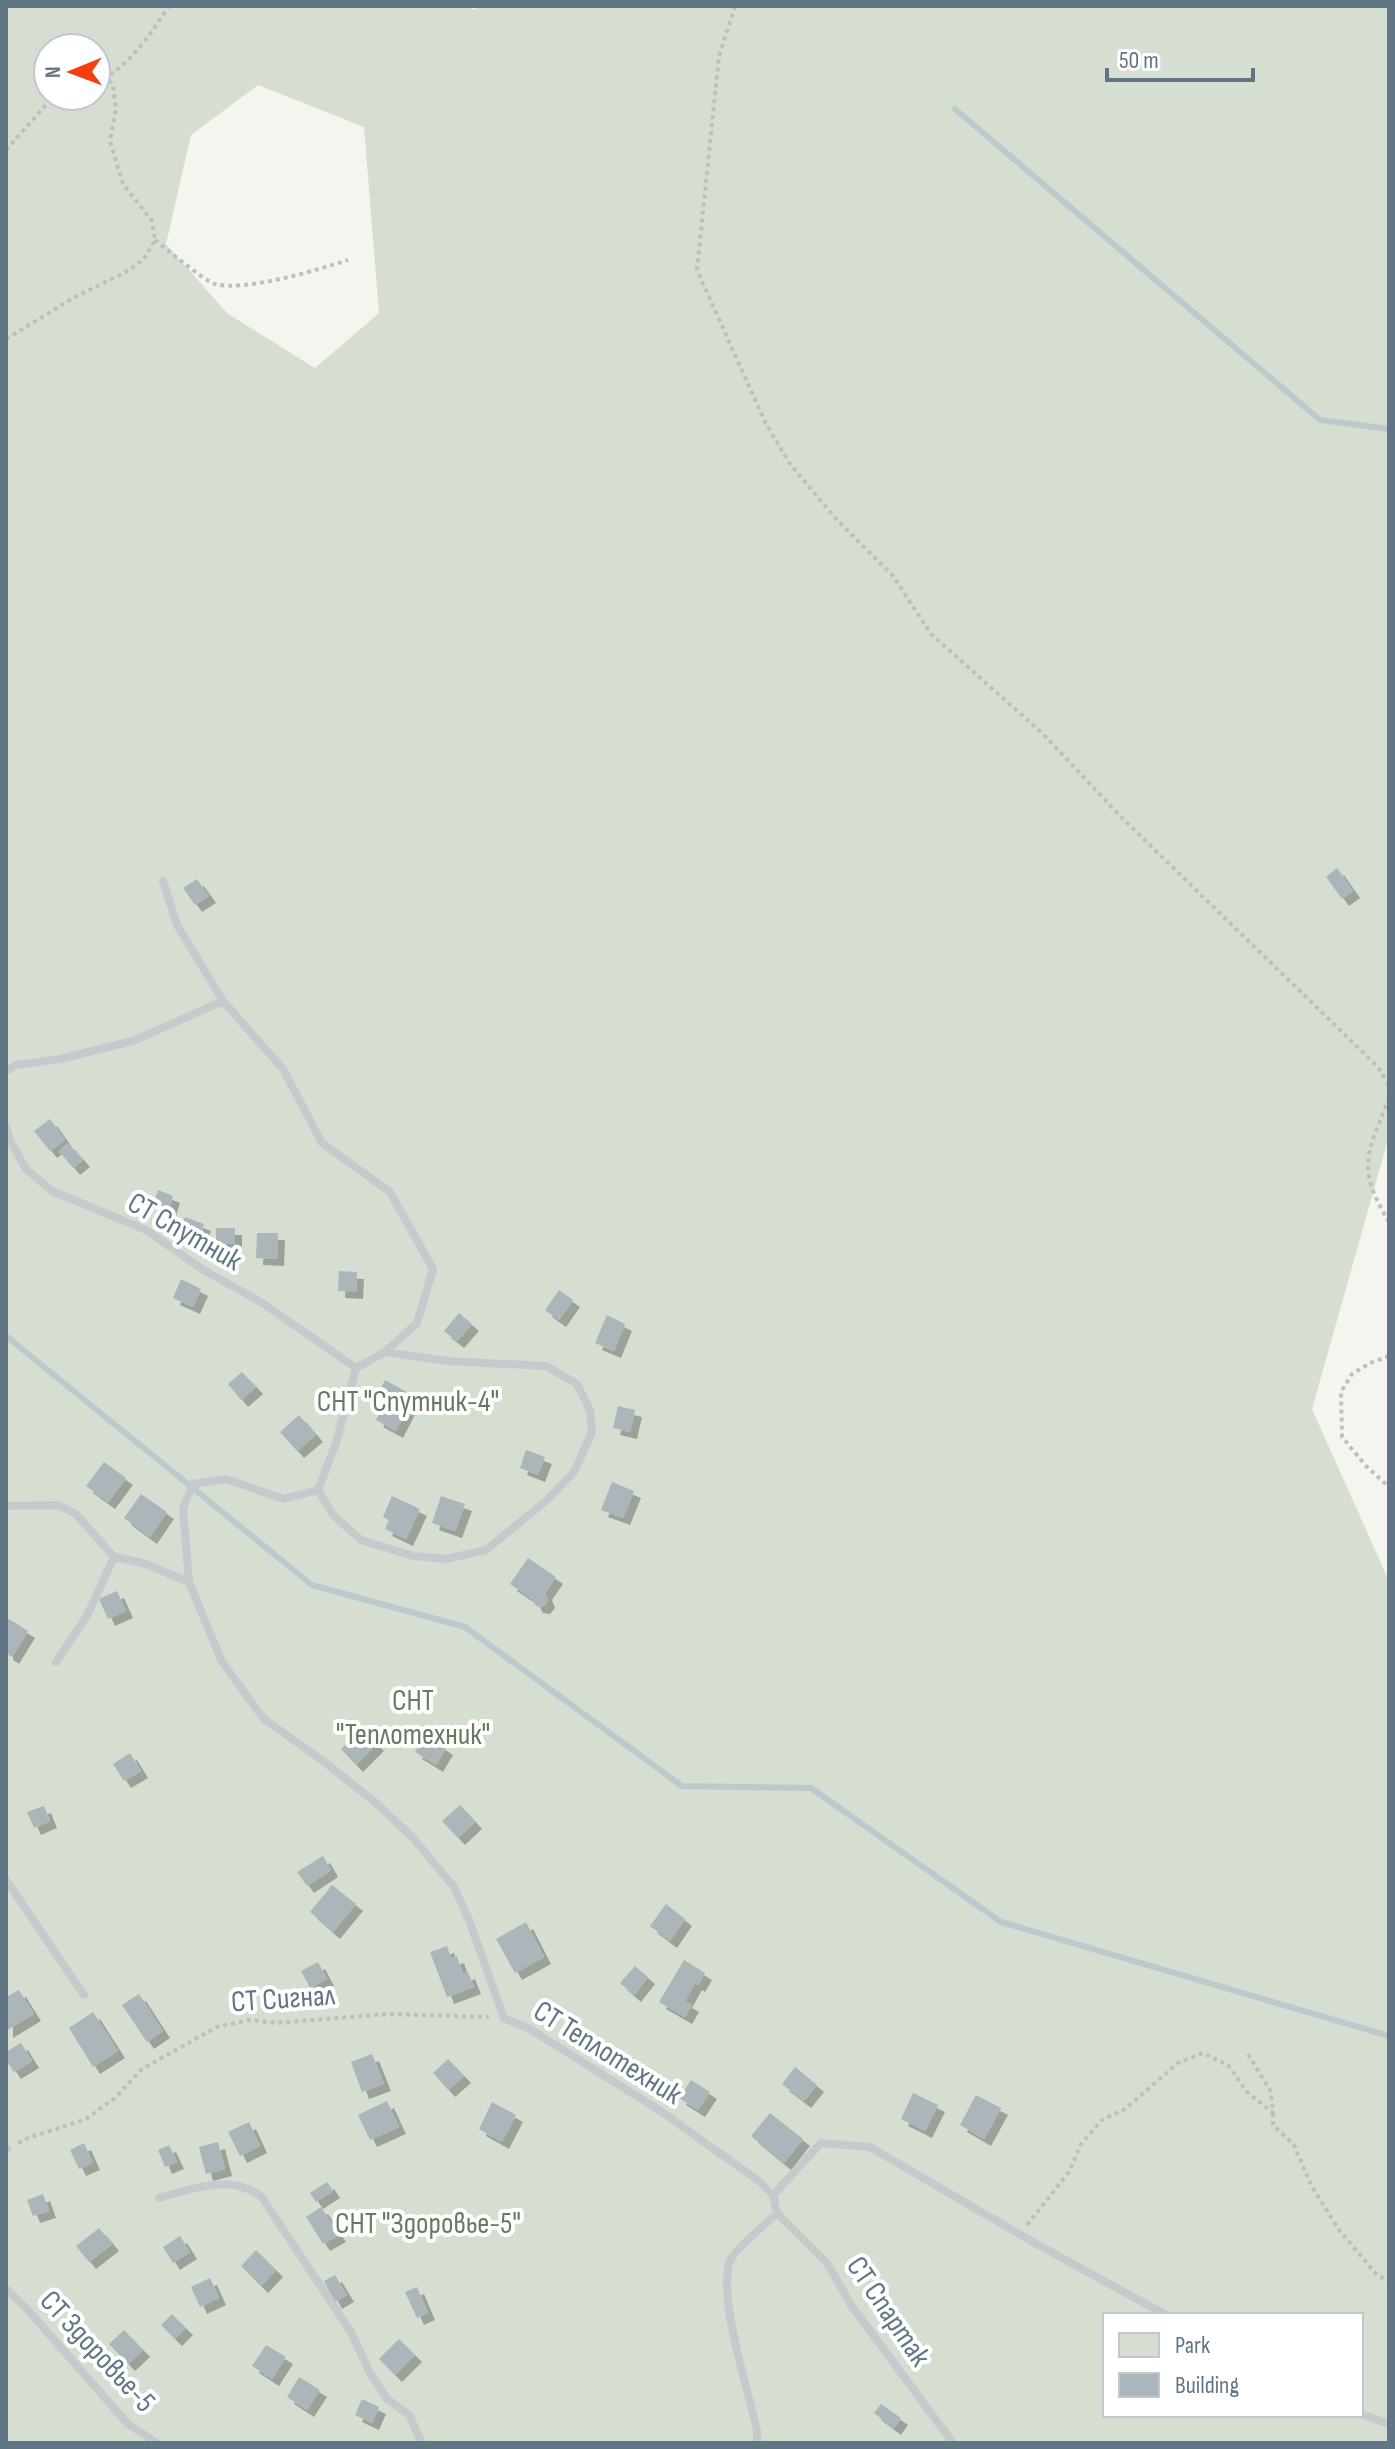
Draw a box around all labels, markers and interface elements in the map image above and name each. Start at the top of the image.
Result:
north arrow [32,32,112,112]
scale bar [1107,32,1253,82]
text: 50 m [1119,46,1159,75]
text: N [40,66,67,78]
street label: СТ Спутник [121,1185,249,1279]
park label: СНТ "Спутник-4" [317,1384,499,1420]
park label: СНТ "Теплотехник" [336,1683,490,1753]
street label: СТ Сигнал [230,1977,337,2021]
street label: СТ Теплотехник [527,1993,689,2113]
park label: СНТ "Здоровье-5" [335,2206,521,2242]
street label: СТ Спартак [838,2250,938,2374]
street label: СТ Здоровье-5 [32,2283,163,2420]
legend [1103,2313,1363,2417]
text: Park [1175,2331,1210,2360]
text: Building [1175,2371,1239,2400]

